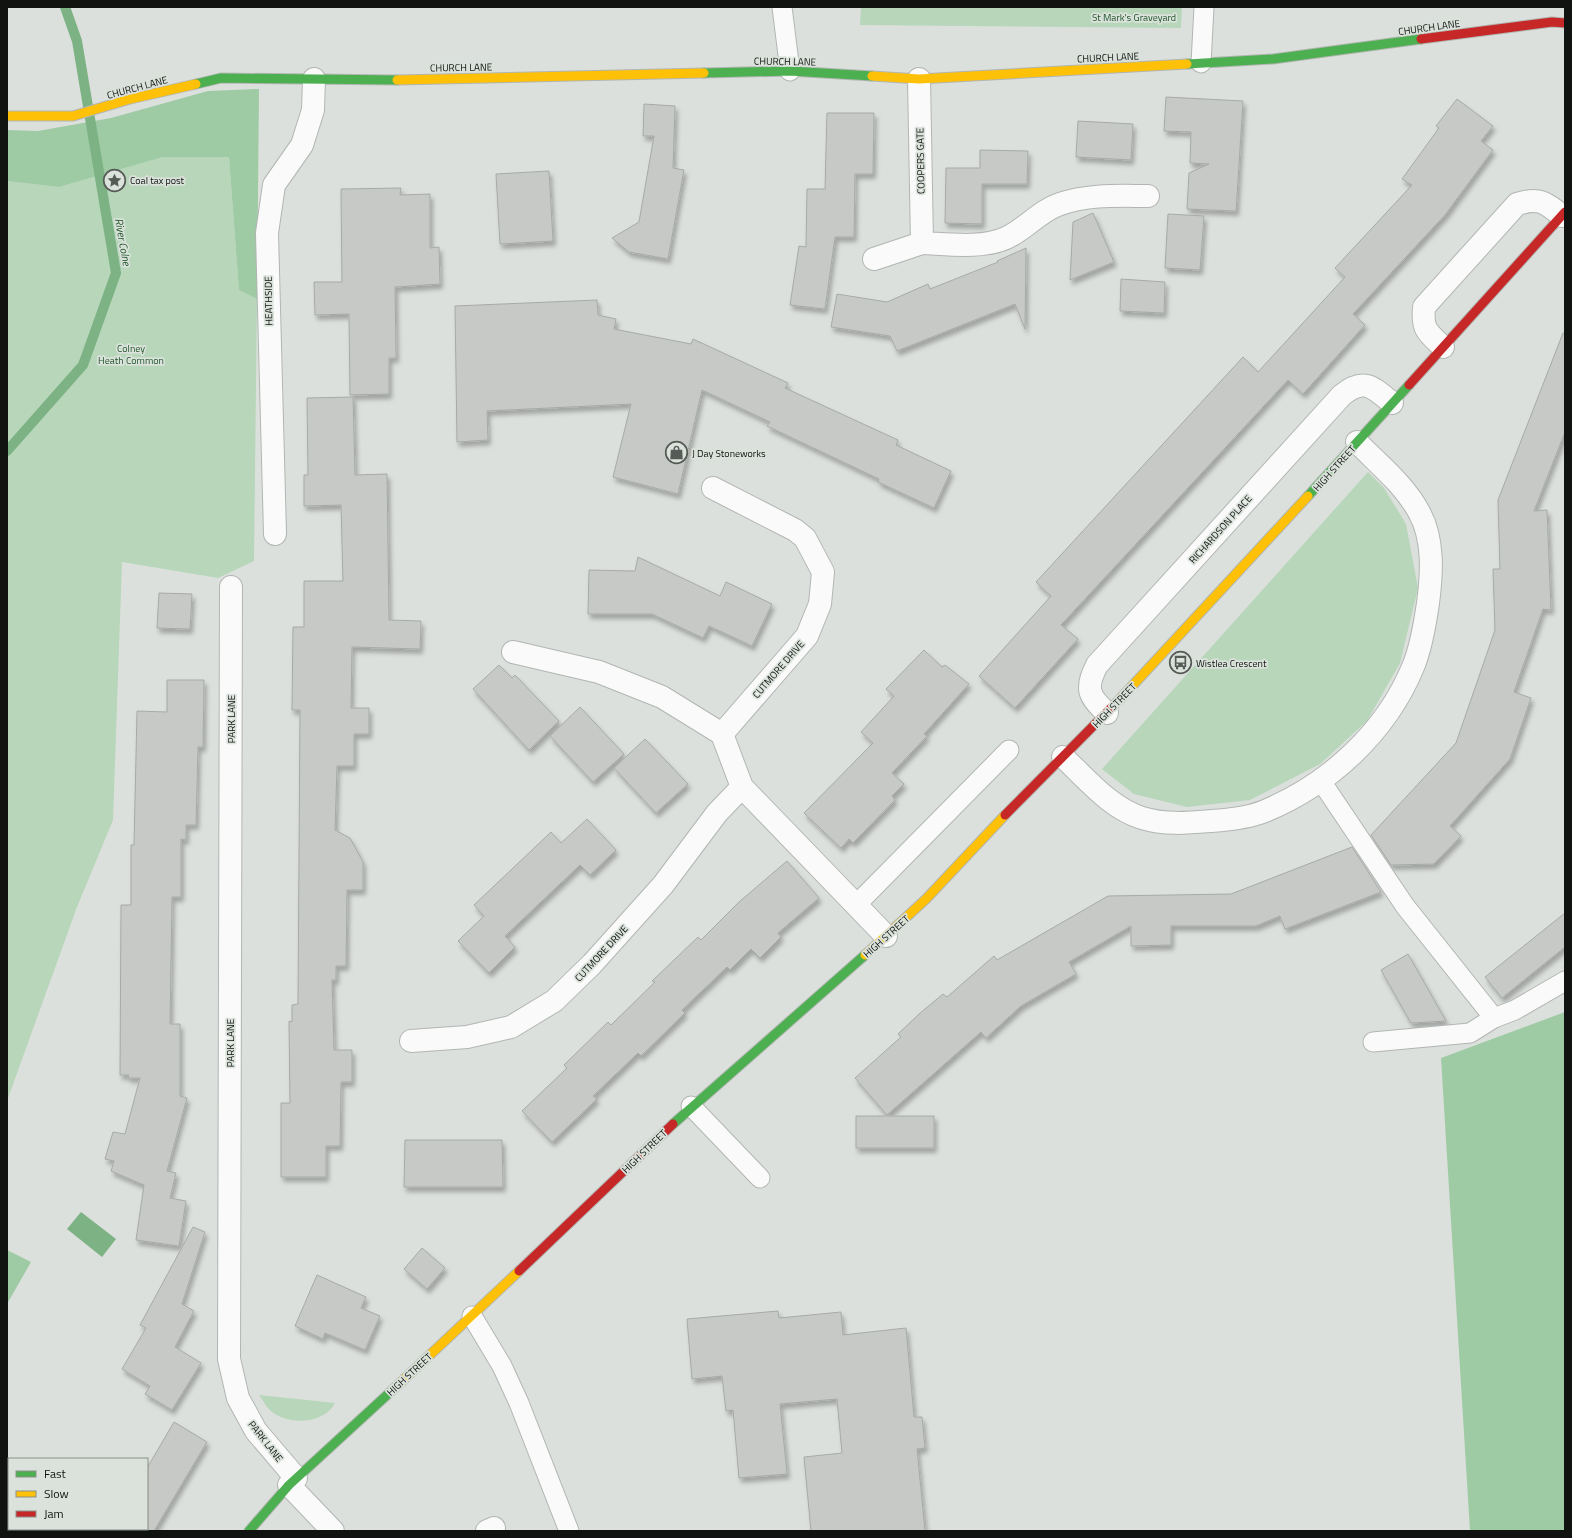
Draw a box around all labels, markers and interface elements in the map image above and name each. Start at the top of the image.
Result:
park label: St Mark's Graveyard [1092,10,1176,25]
street label: CHURCH LANE [1397,16,1461,39]
street label: CHURCH LANE [1077,48,1140,67]
street label: CHURCH LANE [754,53,817,70]
street label: CHURCH LANE [430,59,493,76]
street label: CHURCH LANE [105,72,170,103]
street label: COOPERS GATE [912,127,929,194]
place icon: Coal tax post [102,167,128,193]
place label: Coal tax post [130,173,185,188]
water label: River Colne [111,217,135,268]
street label: HEATHSIDE [261,276,276,326]
park label: Colney Heath Common [98,341,164,368]
shop icon: J Day Stoneworks [663,440,689,466]
street label: HIGH STREET [1310,441,1360,495]
place label: J Day Stoneworks [692,446,766,461]
street label: RICHARDSON PLACE [1185,491,1256,567]
street label: CUTMORE DRIVE [749,637,808,702]
bus stop icon: Wistlea Crescent [1167,650,1193,676]
place label: Wistlea Crescent [1196,656,1267,671]
street label: HIGH STREET [1089,679,1140,731]
street label: PARK LANE [224,694,239,743]
street label: HIGH STREET [860,911,913,961]
street label: CUTMORE DRIVE [571,921,632,985]
street label: PARK LANE [223,1018,238,1067]
street label: HIGH STREET [618,1125,671,1177]
street label: HIGH STREET [383,1349,436,1399]
street label: PARK LANE [245,1418,287,1465]
legend [8,1458,148,1530]
text: Fast [44,1464,67,1483]
text: Slow [44,1484,69,1503]
text: Jam [44,1504,64,1523]

